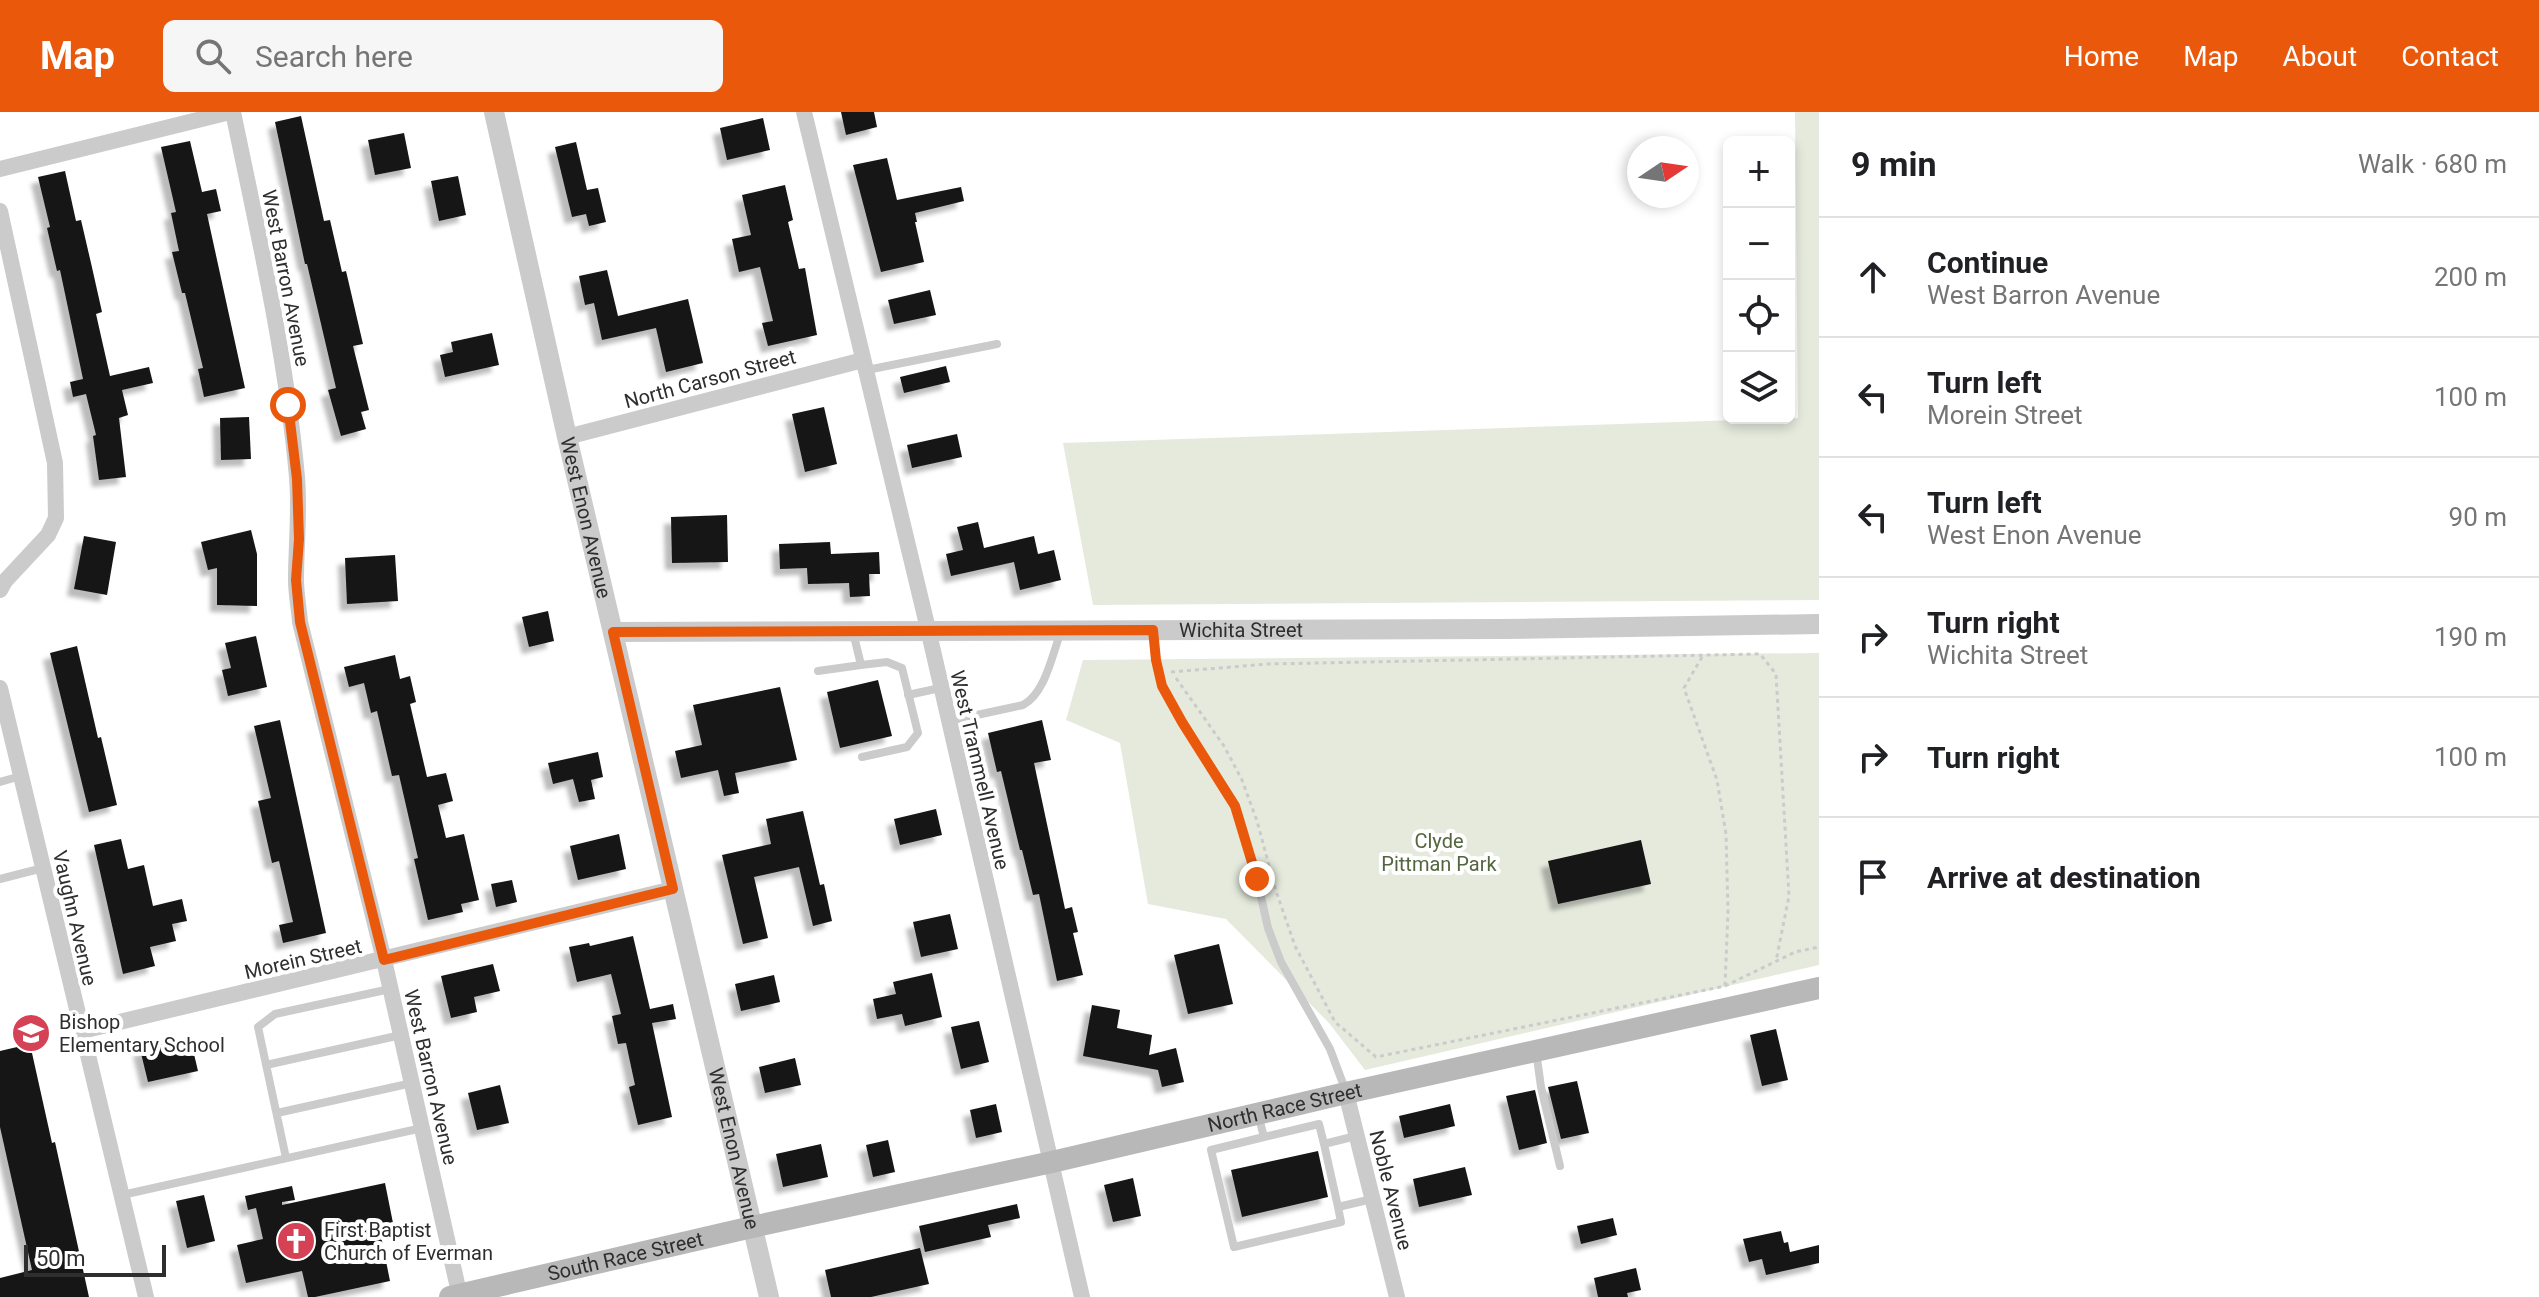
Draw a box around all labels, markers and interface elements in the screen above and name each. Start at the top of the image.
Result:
search box [163,20,723,92]
text: Map [40,34,115,78]
icon: search [191,34,235,78]
text: Search here [255,39,413,74]
text: Home [2064,40,2139,73]
text: Map [2183,40,2239,73]
text: About [2283,40,2357,73]
text: Contact [2401,40,2499,73]
north arrow [1627,136,1699,208]
map controls [1723,136,1795,424]
button: + [1723,136,1795,208]
text: 9 min [1851,144,1936,184]
text: Walk · 680 m [2358,149,2507,179]
street label: West Barron Avenue [257,188,315,368]
button: − [1723,208,1795,280]
text: Continue [1927,245,2048,280]
icon: ahead [1851,255,1895,299]
text: 200 m [2434,262,2507,292]
button: locate [1723,280,1795,352]
text: West Barron Avenue [1927,280,2160,310]
street label: North Carson Street [622,345,798,413]
button: layers [1723,352,1795,424]
text: Turn left [1927,365,2042,400]
icon: left [1851,375,1895,419]
text: 100 m [2434,382,2507,412]
route start [270,387,306,423]
text: Morein Street [1927,400,2083,430]
street label: West Enon Avenue [555,435,617,601]
text: Turn left [1927,485,2042,520]
icon: left [1851,495,1895,539]
text: 90 m [2449,502,2507,532]
text: West Enon Avenue [1927,520,2142,550]
text: Turn right [1927,605,2060,640]
icon: right [1851,615,1895,659]
street label: Wichita Street [1179,618,1303,642]
text: 190 m [2434,622,2507,652]
text: Wichita Street [1927,640,2088,670]
street label: West Trammell Avenue [945,668,1015,872]
icon: right [1851,735,1895,779]
text: Turn right [1927,740,2060,775]
text: 100 m [2434,742,2507,772]
park label: Clyde Pittman Park [1381,829,1498,876]
street label: Vaughn Avenue [48,848,102,988]
icon: arrive [1851,855,1895,899]
text: Arrive at destination [1927,860,2201,895]
route end [1239,861,1275,897]
street label: Morein Street [242,934,364,984]
street label: West Barron Avenue [399,987,463,1167]
place label: Bishop Elementary School [59,1010,225,1057]
school or university icon: Bishop Elementary School [10,1012,52,1054]
street label: West Enon Avenue [704,1065,765,1232]
street label: North Race Street [1205,1078,1364,1137]
street label: Noble Avenue [1365,1128,1417,1252]
place label: First Baptist Church of Everman [324,1218,493,1265]
church icon: First Baptist Church of Everman [275,1220,317,1262]
street label: South Race Street [545,1227,705,1286]
scale bar [24,1241,166,1277]
text: 50 m [36,1246,85,1271]

